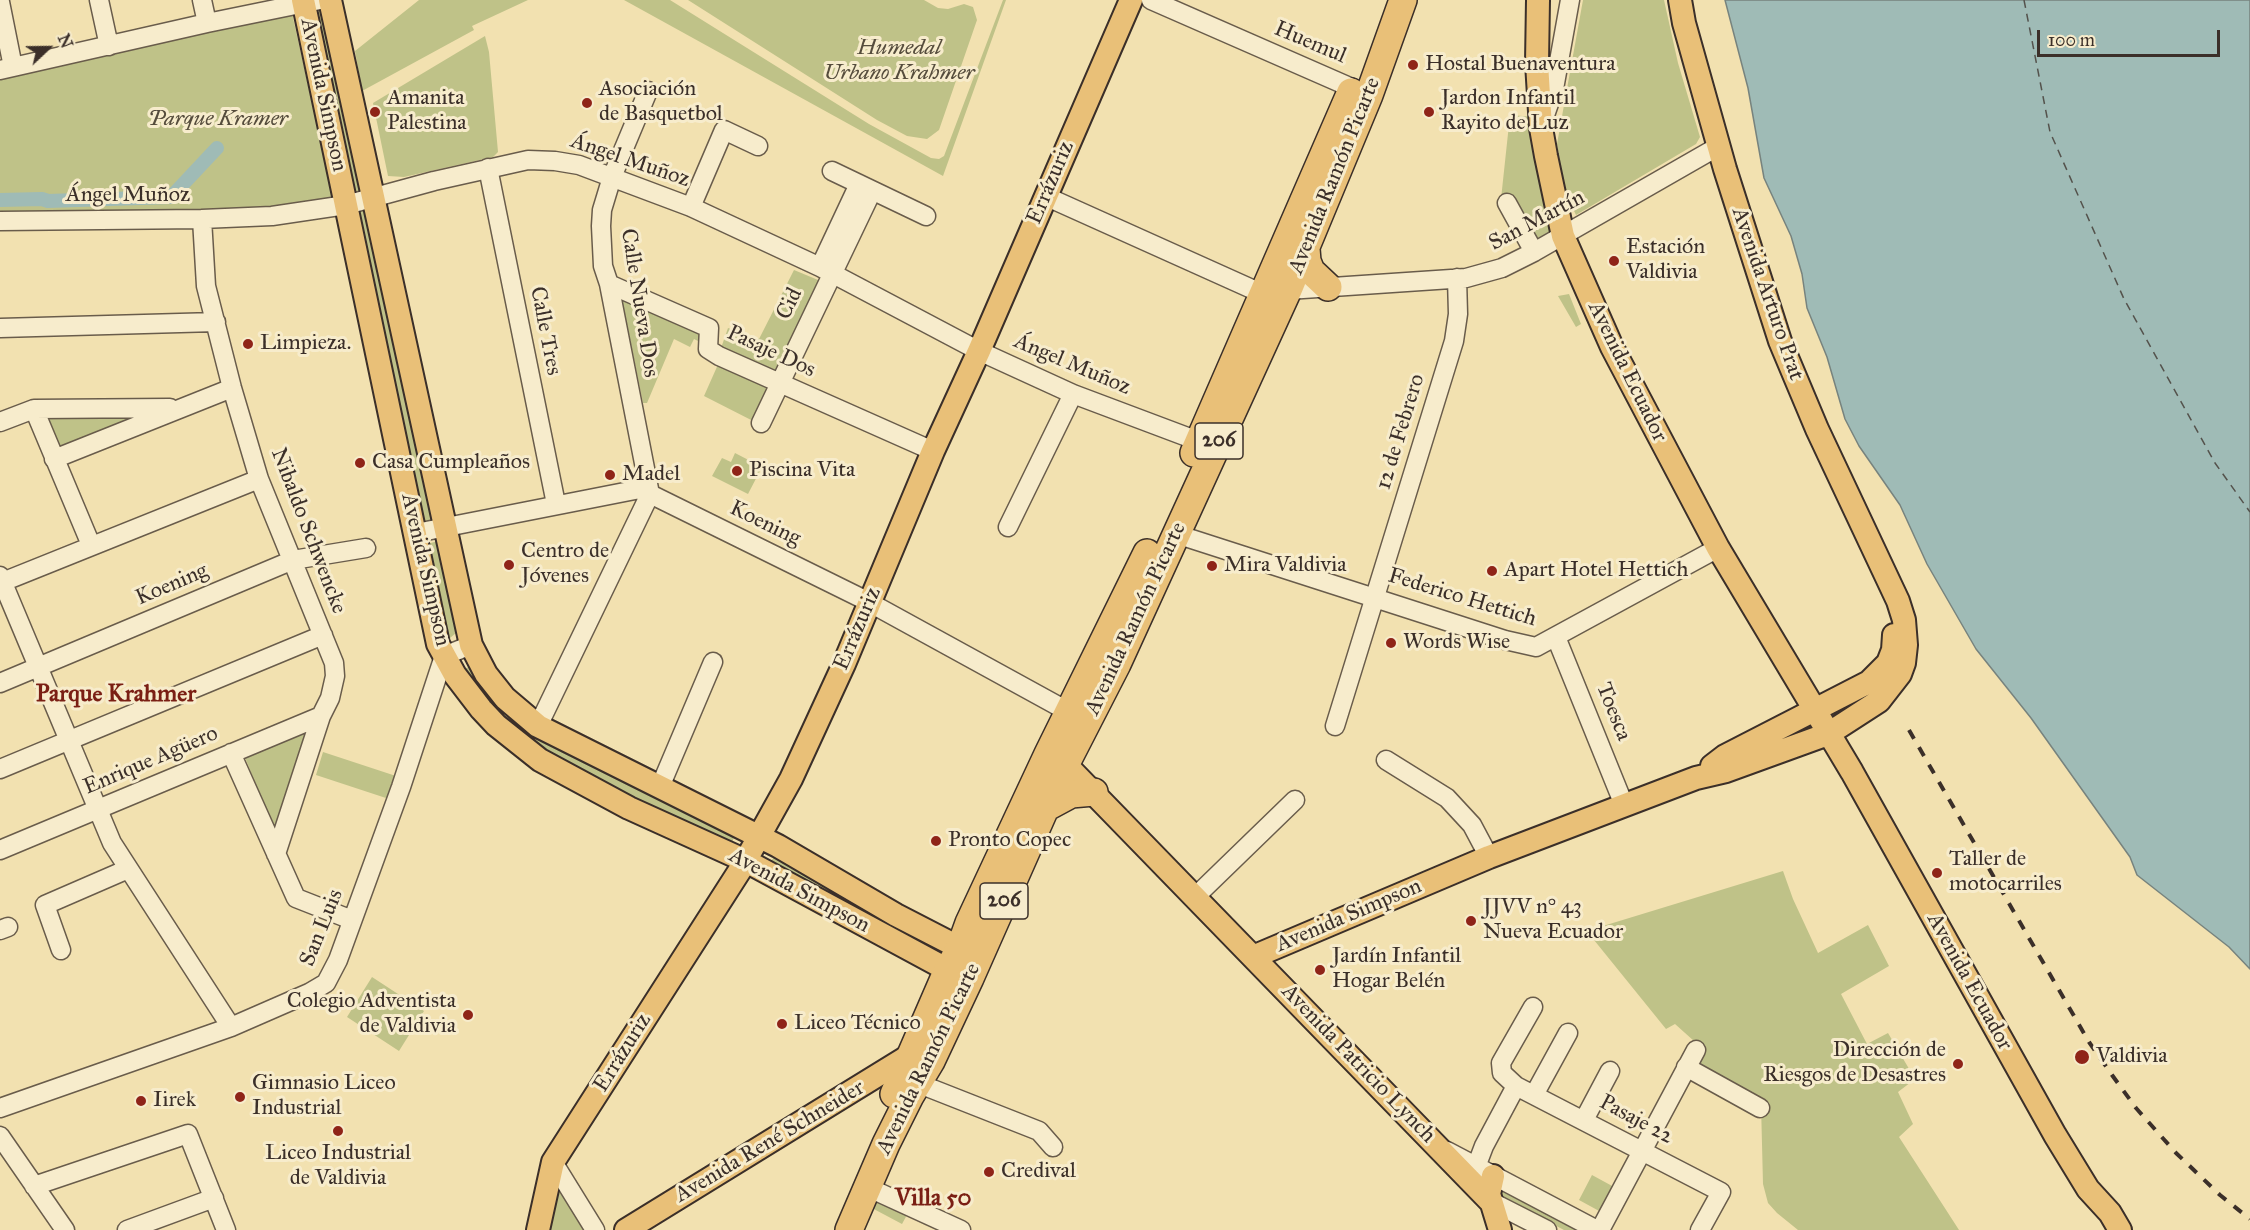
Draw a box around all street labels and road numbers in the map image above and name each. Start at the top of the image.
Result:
street label: Avenida Simpson [294,16,352,174]
street label: Huemul [1270,16,1350,70]
street label: Avenida Ramón Picarte [1283,74,1387,278]
street label: Ángel Muñoz [567,128,693,194]
street label: Errázuriz [1022,137,1080,229]
street label: Ángel Muñoz [66,183,190,209]
street label: San Martín [1485,185,1589,257]
street label: Avenida Arturo Prat [1725,204,1809,384]
street label: Calle Nueva Dos [614,227,664,379]
street label: Calle Tres [523,284,567,378]
street label: Cid [771,284,809,324]
street label: Avenida Ecuador [1582,298,1672,446]
street label: Pasaje Dos [723,320,819,384]
street label: Ángel Muñoz [1010,329,1134,401]
street label: 12 de Febrero [1371,371,1431,493]
road number: 206 [1195,423,1243,459]
street label: Nibaldo Schwencke [264,445,352,617]
street label: Avenida Simpson [395,491,455,649]
street label: Koening [725,496,805,552]
street label: Avenida Ramón Picarte [1080,518,1192,720]
street label: Koening [132,558,212,612]
street label: Federico Hettich [1385,563,1539,633]
street label: Errázuriz [829,583,887,675]
street label: Toesca [1589,679,1637,745]
street label: Enrique Agüero [80,721,222,801]
street label: Avenida Simpson [724,843,874,939]
street label: Avenida Simpson [1272,873,1426,959]
road number: 206 [980,883,1028,919]
street label: San Luis [295,886,349,970]
street label: Avenida Ecuador [1920,909,2018,1055]
street label: Avenida Ramón Picarte [871,959,987,1159]
street label: Avenida Patricio Lynch [1275,979,1441,1149]
street label: Errázuriz [589,1009,657,1097]
street label: Avenida René Schneider [671,1075,869,1209]
street label: Pasaje 22 [1595,1090,1677,1150]

